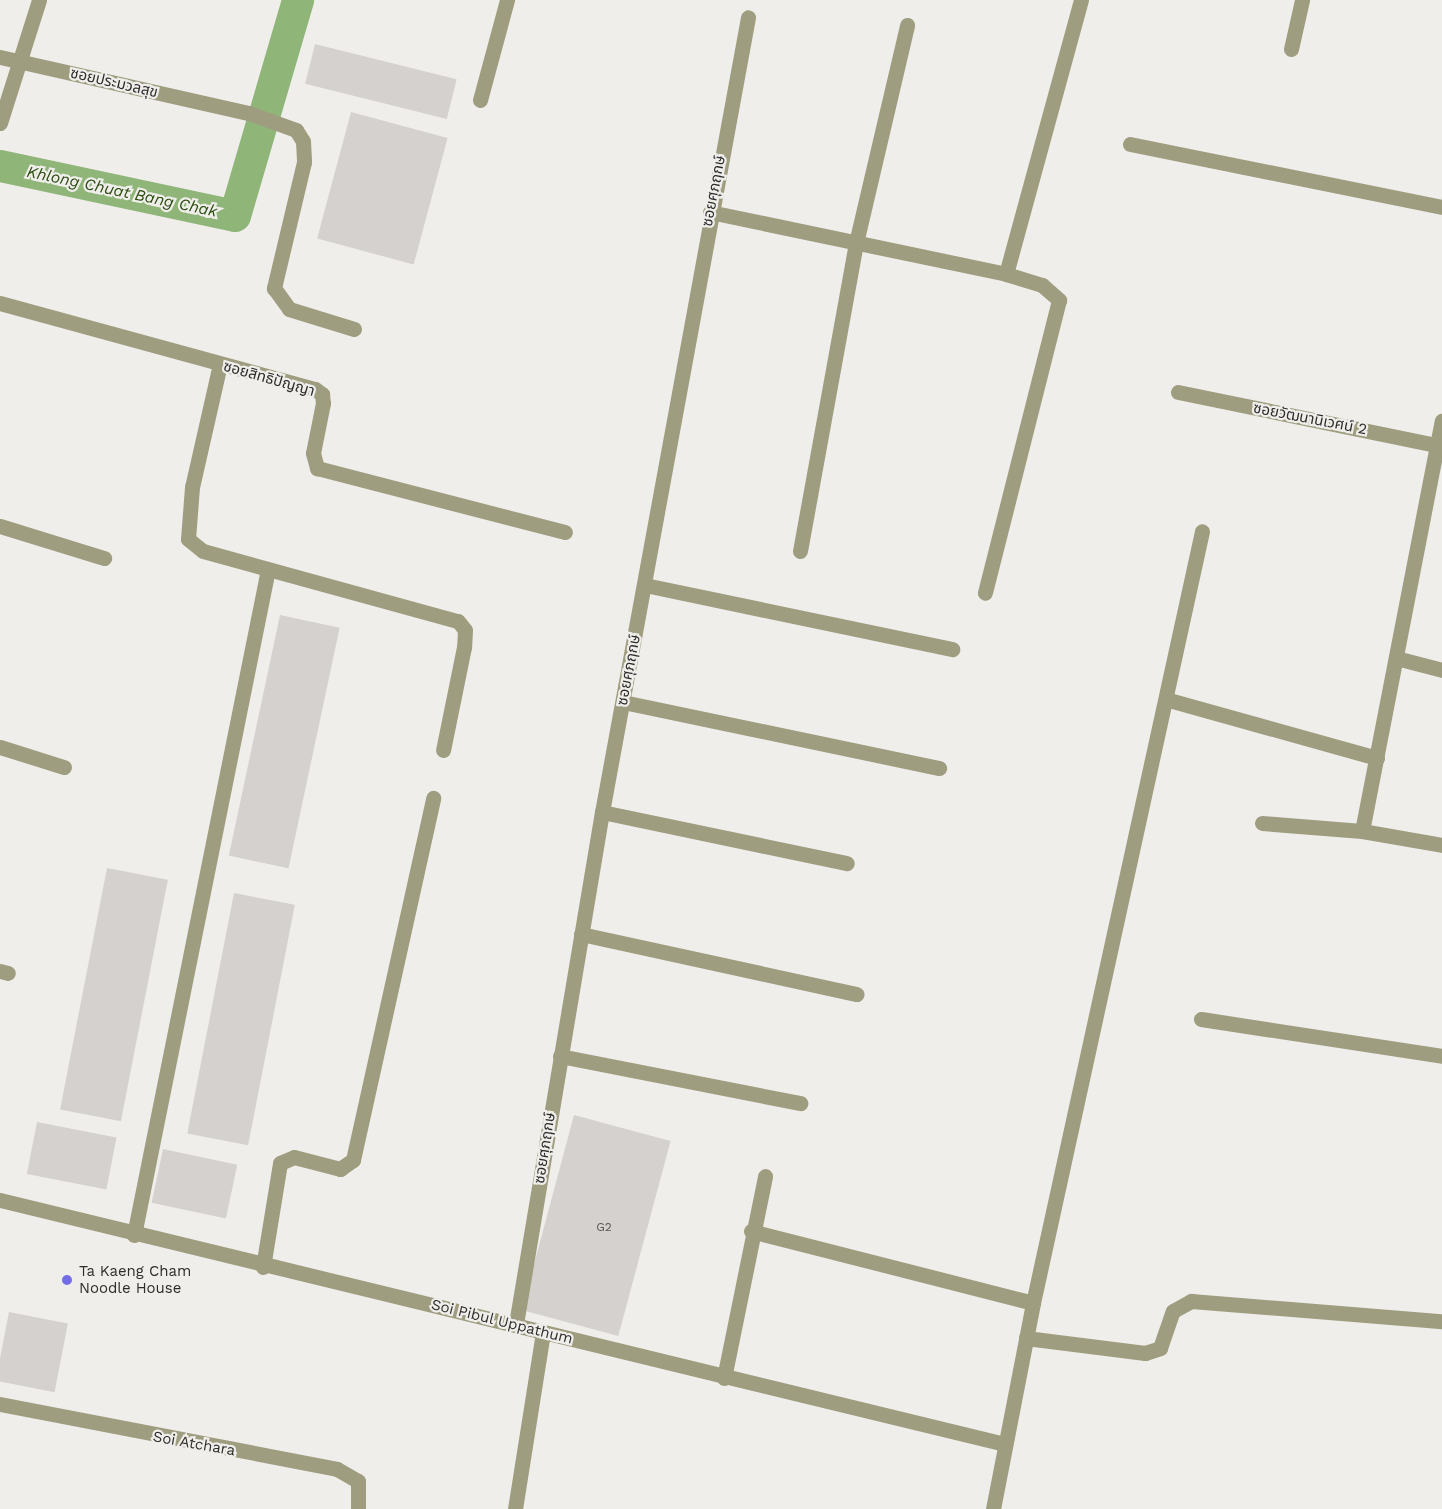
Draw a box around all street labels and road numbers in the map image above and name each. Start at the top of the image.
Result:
street label: ซอยประมวลสุข [68,64,160,102]
street label: ซอยศุภฤกษ์ [698,154,730,228]
street label: ซอยสิทธิปัญญา [221,357,317,401]
street label: ซอยวัฒนานิเวศน์ 2 [1252,399,1368,439]
street label: ซอยศุภฤกษ์ [613,633,645,707]
street label: ซอยศุภฤกษ์ [530,1111,560,1185]
street label: Soi Pibul Uppathum [429,1296,575,1348]
street label: Soi Atchara [151,1428,237,1460]

